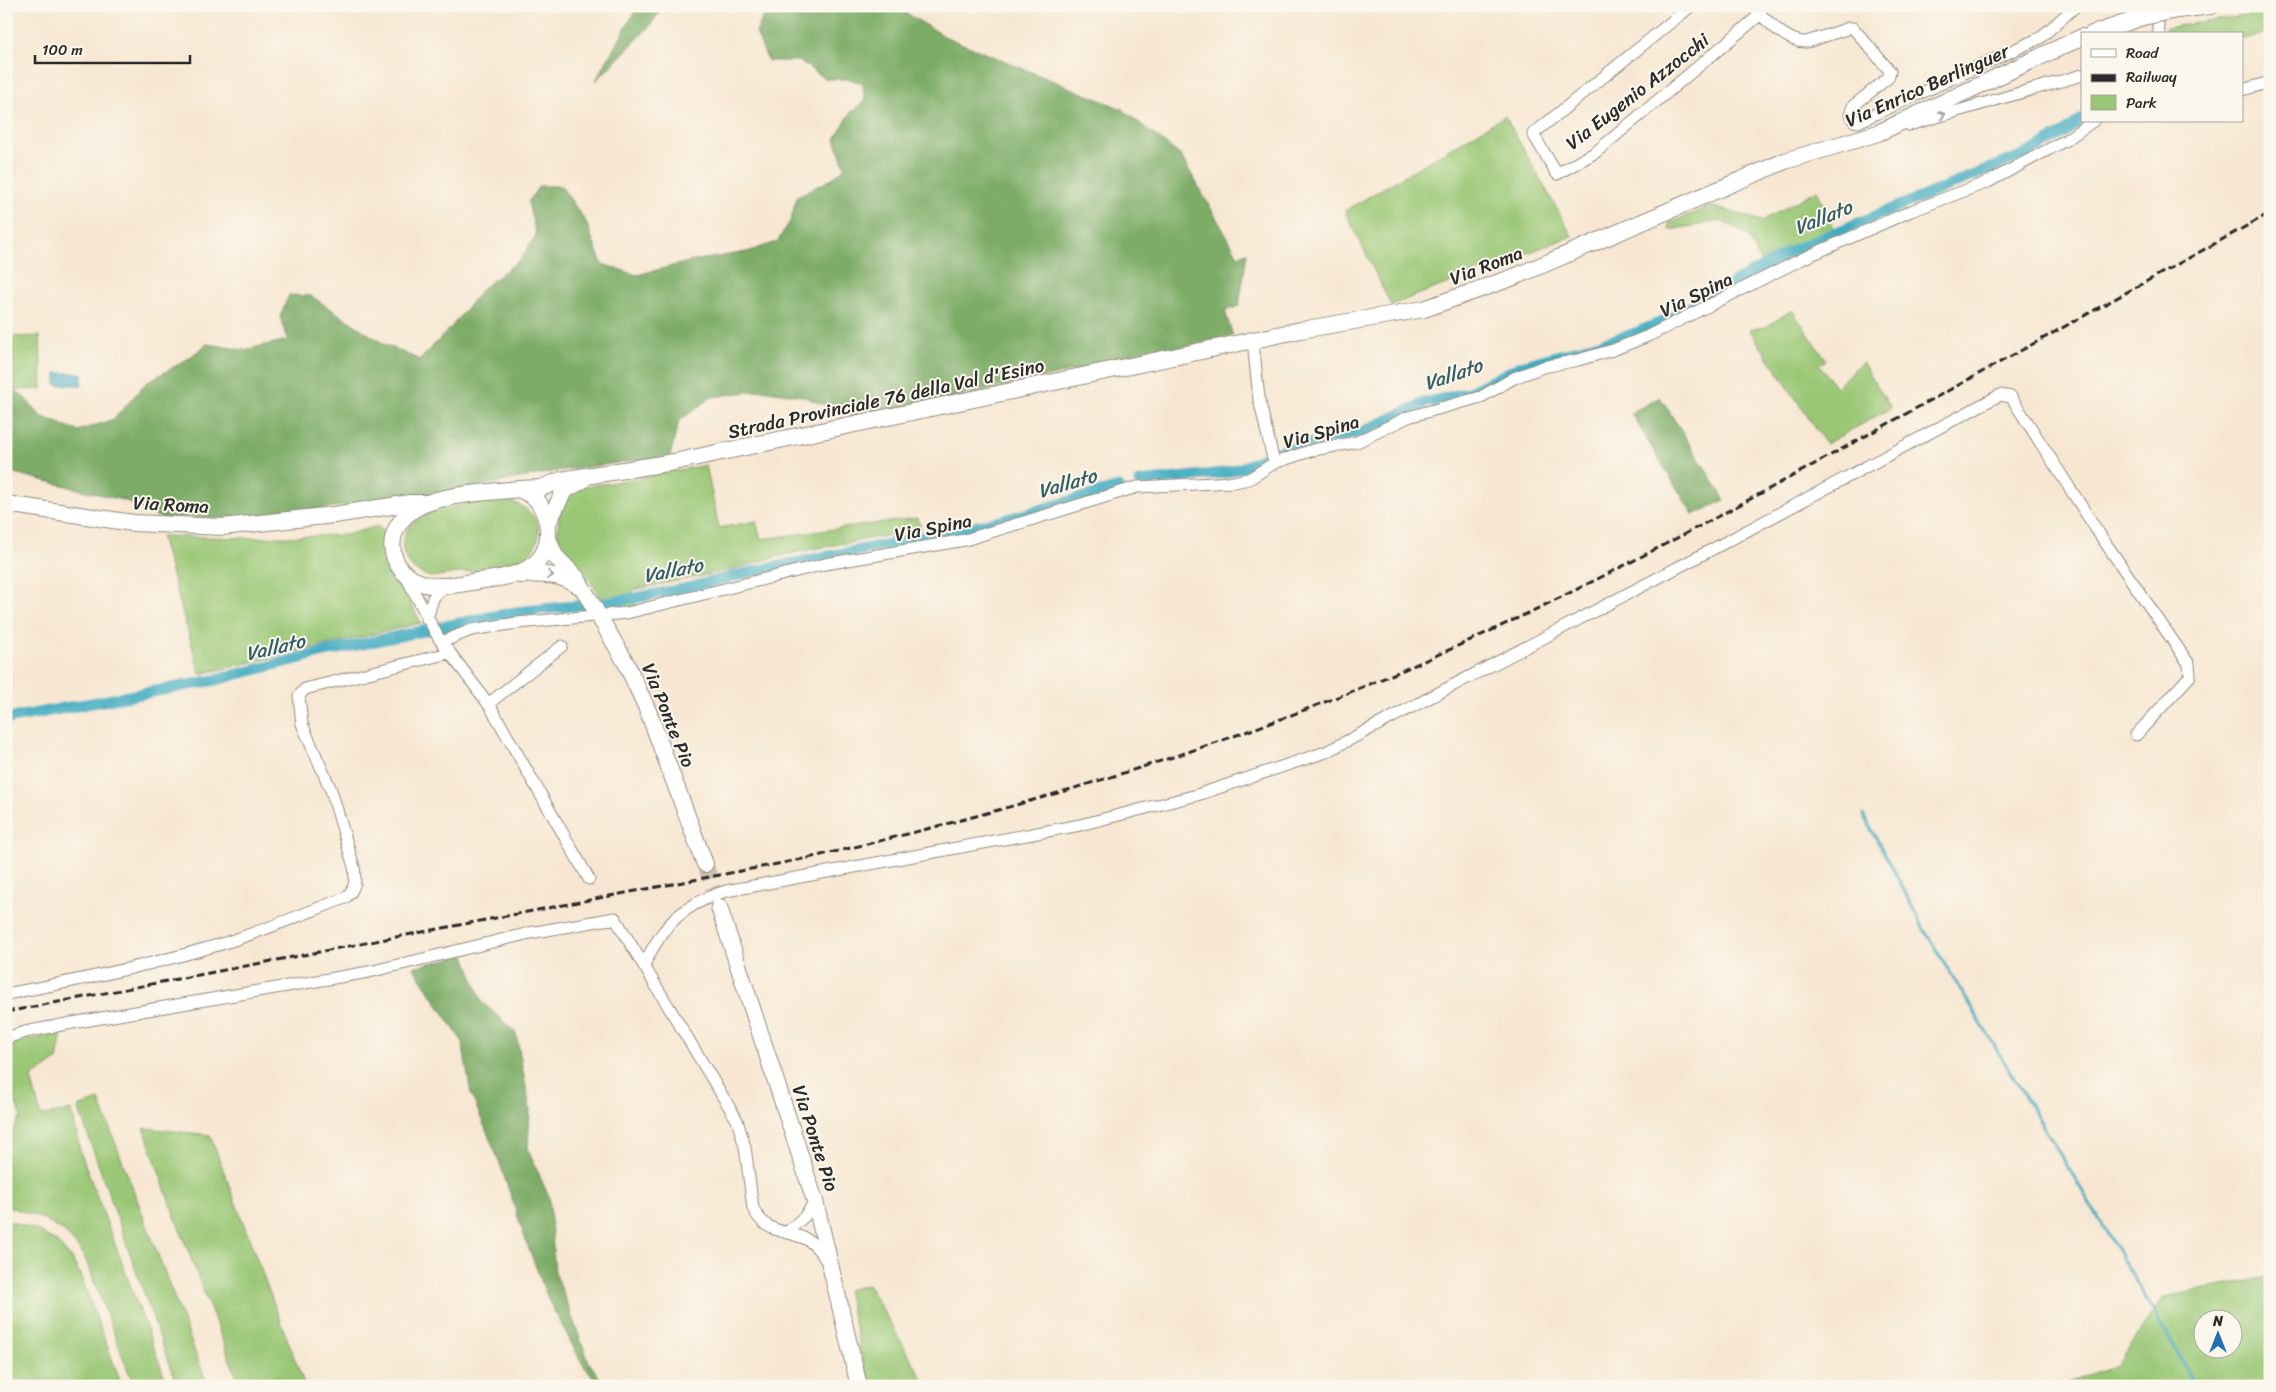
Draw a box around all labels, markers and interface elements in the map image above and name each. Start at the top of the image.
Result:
street label: Via Eugenio Azzocchi [1558,24,1717,158]
scale bar [35,32,190,64]
legend [2081,32,2244,122]
street label: Via Enrico Berlinguer [1840,34,2016,136]
text: 100 m [42,37,83,63]
text: Road [2126,40,2159,66]
text: Railway [2126,64,2177,90]
text: Park [2126,90,2157,116]
one-way arrow [1938,111,1946,121]
water label: Vallato [1789,190,1859,245]
street label: Via Roma [1445,236,1528,295]
street label: Via Spina [1654,262,1739,326]
water label: Vallato [1419,348,1488,401]
street label: Strada Provinciale 76 della Val d'Esino [725,349,1048,448]
street label: Via Spina [1279,405,1364,458]
water label: Vallato [1034,458,1102,509]
street label: Via Roma [132,486,210,523]
street label: Via Spina [892,504,975,551]
water label: Vallato [640,547,707,593]
one-way arrow [547,569,555,580]
water label: Vallato [242,623,309,671]
street label: Via Ponte Pio [633,658,705,773]
street label: Via Ponte Pio [783,1081,848,1196]
text: N [2212,1309,2223,1334]
north arrow [2194,1310,2244,1360]

